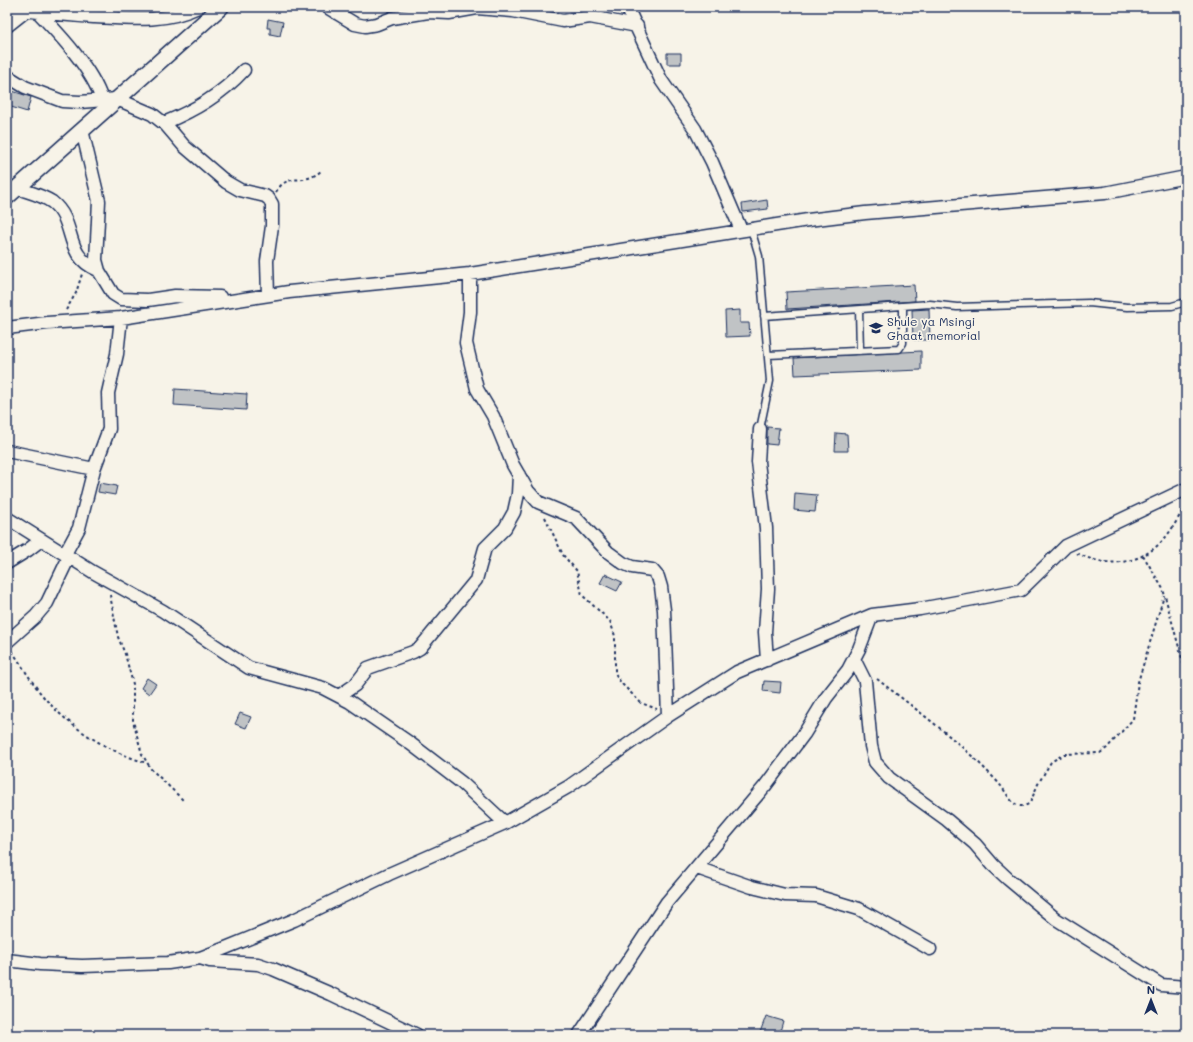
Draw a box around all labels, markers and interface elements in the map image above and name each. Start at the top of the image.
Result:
place label: Shule ya Msingi Ghaat memorial [887,313,981,343]
school or university icon: Shule ya Msingi Ghaat memorial [868,320,884,336]
north arrow [1131,980,1171,1020]
text: N [1147,982,1155,997]

